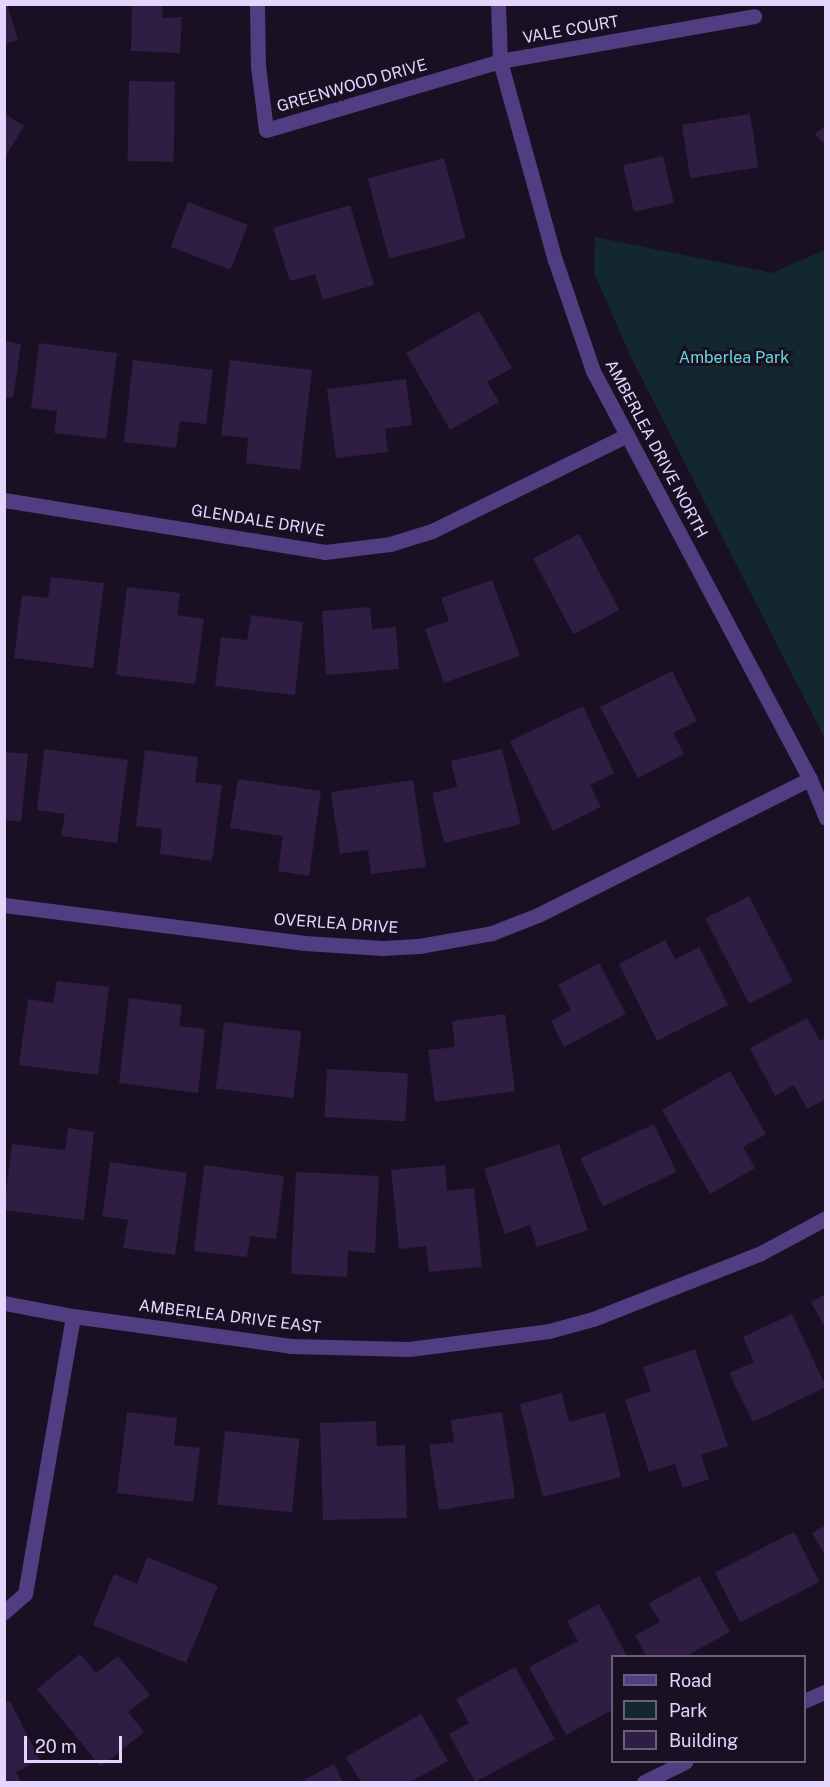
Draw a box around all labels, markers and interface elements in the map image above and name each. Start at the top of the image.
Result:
street label: VALE COURT [521,12,621,48]
street label: GREENWOOD DRIVE [275,55,429,117]
park label: Amberlea Park [679,348,789,368]
street label: AMBERLEA DRIVE NORTH [601,357,711,541]
street label: GLENDALE DRIVE [190,501,326,541]
street label: OVERLEA DRIVE [273,910,399,938]
street label: AMBERLEA DRIVE EAST [138,1296,322,1338]
legend [611,1655,806,1763]
text: Road [669,1670,712,1691]
text: Park [669,1700,707,1721]
scale bar [27,1724,124,1762]
text: Building [669,1730,738,1751]
text: 20 m [35,1736,77,1757]

